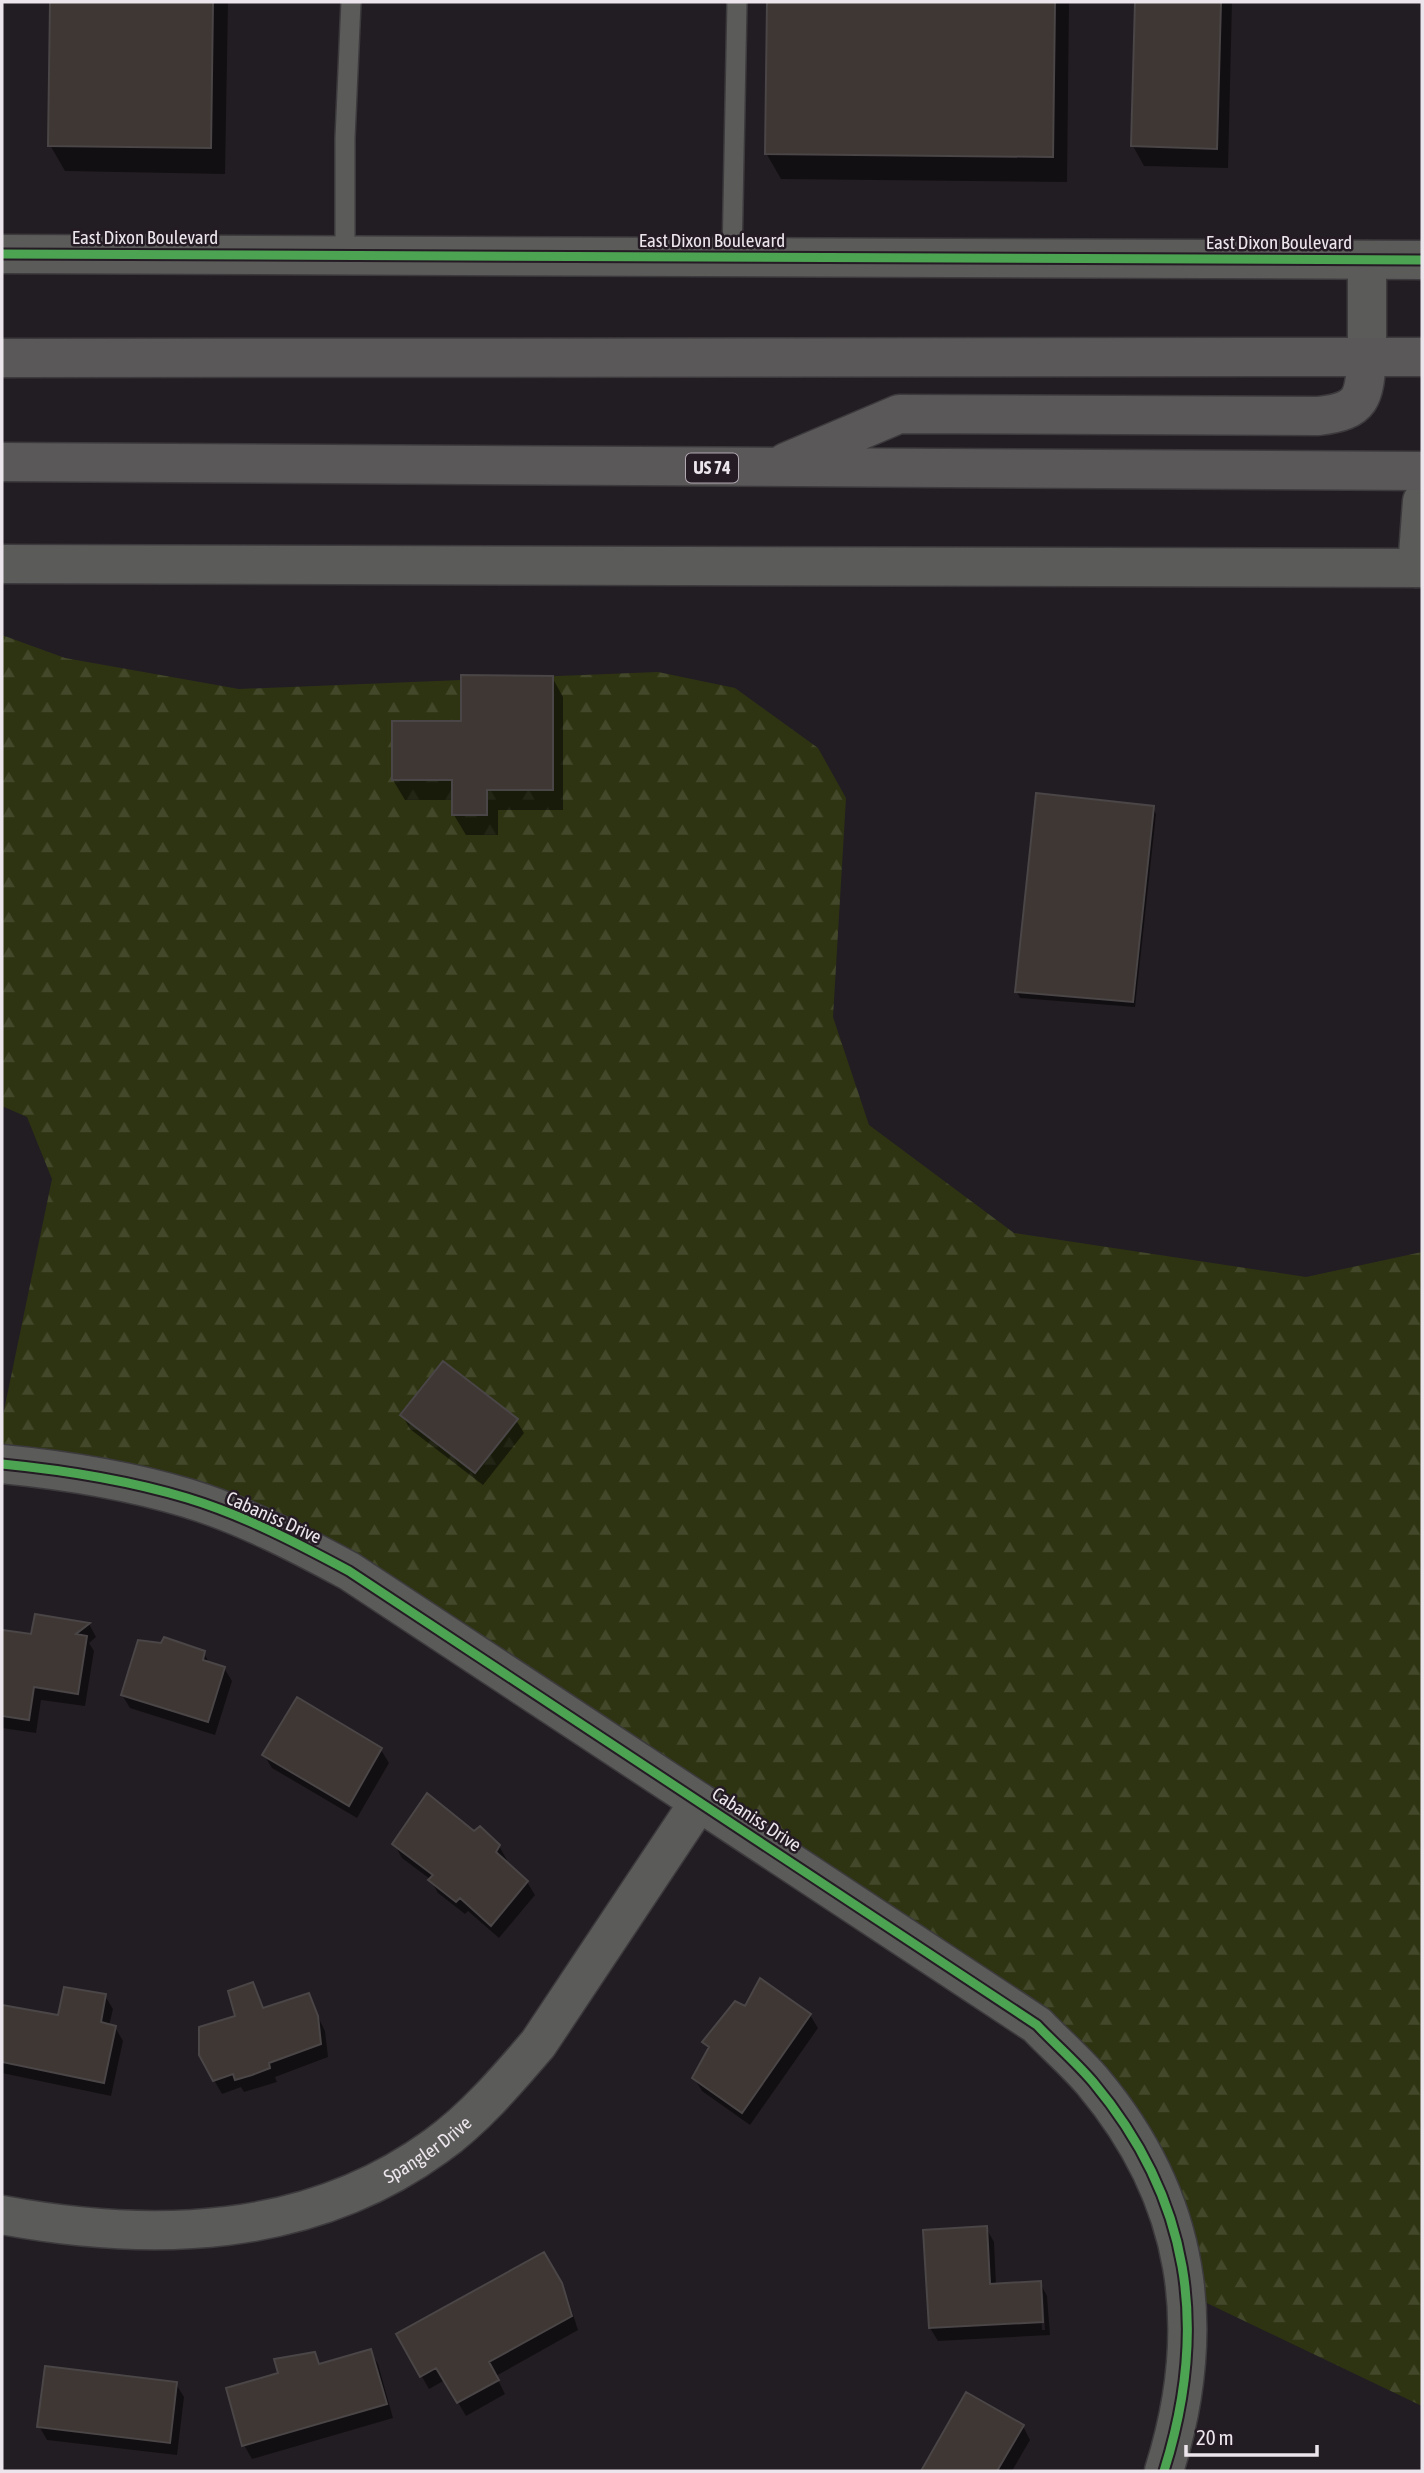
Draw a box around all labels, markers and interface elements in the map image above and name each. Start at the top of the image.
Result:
street label: East Dixon Boulevard [72,226,218,248]
street label: East Dixon Boulevard [639,229,785,251]
street label: East Dixon Boulevard [1206,231,1352,253]
road number: US 74 [686,454,738,482]
street label: Cabaniss Drive [223,1486,325,1548]
street label: Cabaniss Drive [708,1782,806,1856]
street label: Spangler Drive [380,2111,476,2188]
scale bar [1186,2414,1317,2458]
text: 20 m [1196,2425,1234,2449]

